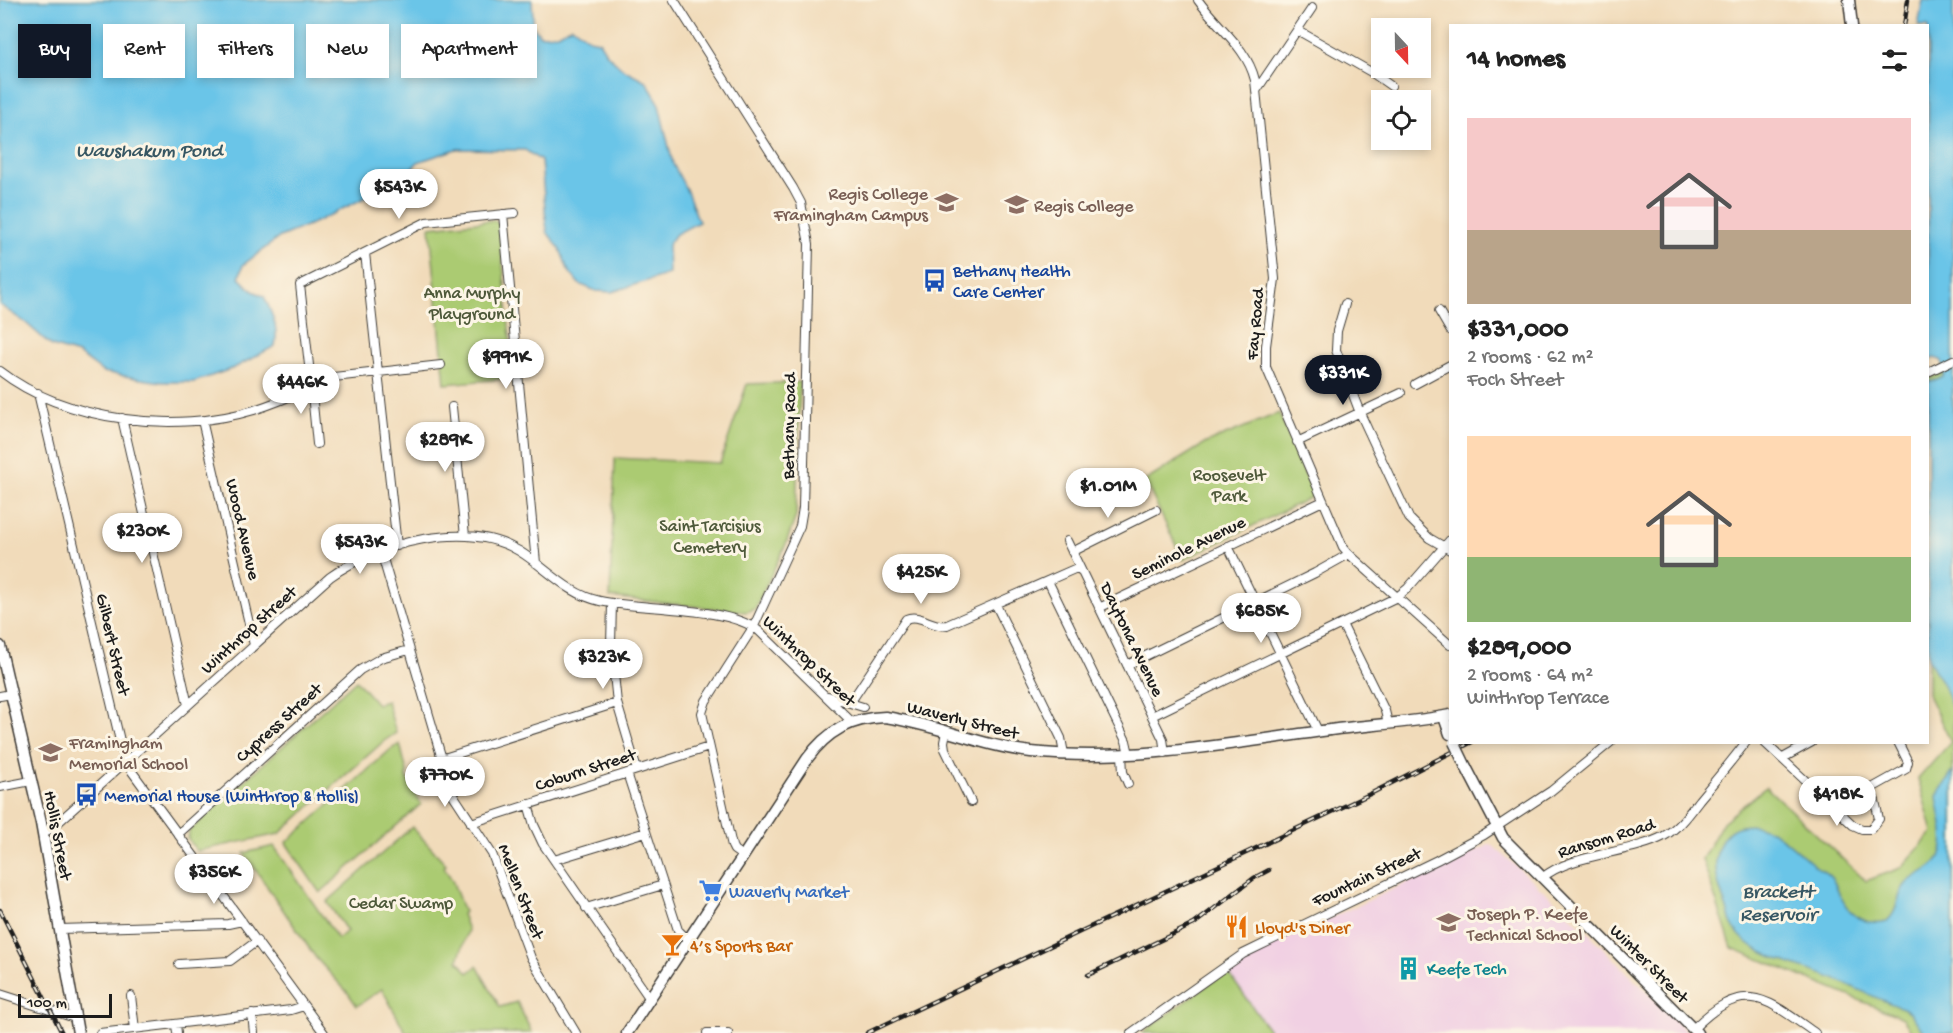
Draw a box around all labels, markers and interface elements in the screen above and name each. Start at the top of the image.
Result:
north arrow [1371,18,1431,78]
map controls [1371,18,1431,150]
chip: Buy [18,24,91,78]
chip: Rent [103,24,185,78]
chip: Filters [197,24,294,78]
chip: New [306,24,389,78]
chip: Apartment [401,24,537,78]
icon: filters [1878,44,1911,77]
text: 14 homes [1467,45,1565,76]
button: locate [1371,90,1431,150]
water label: Waushakum Pond [76,141,225,164]
icon: home [1635,157,1743,265]
pin: $543K [357,169,441,220]
text: $543K [374,177,424,200]
place label: Regis College Framingham Campus [773,185,929,227]
school or university icon: Regis College Framingham Campus [933,190,959,216]
school or university icon: Regis College [1003,192,1029,218]
place label: Regis College [1034,197,1134,218]
place label: Bethany Health Care Center [952,262,1071,304]
bus stop icon: Bethany Health Care Center [922,267,948,293]
park label: Anna Murphy Playground [424,284,520,326]
street label: Fay Road [1243,286,1270,362]
text: $331,000 [1467,316,1569,347]
pin: $991K [464,339,548,390]
text: $991K [482,347,530,370]
text: 2 rooms · 62 m² [1467,347,1594,370]
pin: $331K [1301,355,1385,406]
text: $331K [1319,363,1367,386]
pin: $446K [259,364,343,415]
text: Foch Street [1467,370,1563,393]
street label: Bethany Road [779,371,802,480]
text: $446K [276,372,326,395]
pin: $289K [403,422,487,473]
text: $289K [420,430,470,453]
park label: Roosevelt Park [1193,466,1267,508]
pin: $1.01M [1059,468,1157,519]
icon: home [1635,475,1743,583]
text: $1.01M [1080,476,1136,499]
street label: Wood Avenue [220,477,264,583]
street label: Seminole Avenue [1129,512,1250,586]
pin: $230K [100,513,184,564]
park label: Saint Tarcisius Cemetery [659,517,762,559]
text: $230K [116,521,168,544]
pin: $543K [318,524,402,575]
text: $543K [335,532,385,555]
pin: $425K [879,554,963,605]
text: $425K [896,562,946,585]
street label: Daytona Avenue [1094,579,1168,701]
street label: Winthrop Street [197,581,303,679]
street label: Gilbert Street [90,592,134,699]
pin: $685K [1219,593,1303,644]
text: $685K [1235,601,1287,624]
street label: Winthrop Street [757,612,860,713]
text: $289,000 [1467,634,1571,665]
pin: $323K [561,639,645,690]
text: $323K [578,647,628,670]
text: 2 rooms · 64 m² [1467,665,1593,688]
street label: Cypress Street [232,679,328,768]
text: Winthrop Terrace [1467,688,1609,711]
street label: Waverly Street [905,697,1022,746]
place label: Framingham Memorial School [68,734,188,776]
school or university icon: Framingham Memorial School [38,739,64,765]
street label: Coburn Street [533,745,640,797]
pin: $770K [403,757,487,808]
text: $770K [419,765,471,788]
pin: $418K [1795,776,1879,827]
bus stop icon: Memorial House (Winthrop & Hollis) [73,782,99,808]
text: $418K [1813,784,1861,807]
place label: Memorial House (Winthrop & Hollis) [104,787,359,808]
street label: Hollis Street [38,789,76,883]
street label: Ransom Road [1556,814,1659,864]
street label: Mellen Street [492,842,548,944]
street label: Fountain Street [1308,843,1426,913]
pin: $356K [172,854,256,905]
text: $356K [188,862,240,885]
supermarket icon: Waverly Market [698,878,724,904]
water label: Brackett Reservoir [1740,882,1820,928]
place label: Waverly Market [729,883,850,904]
park label: Cedar Swamp [349,894,453,915]
place label: Joseph P. Keefe Technical School [1466,905,1588,947]
school or university icon: Joseph P. Keefe Technical School [1436,910,1462,936]
restaurant icon: Lloyd's Diner [1224,914,1250,940]
place label: Lloyd's Diner [1255,919,1351,940]
street label: Winter Street [1604,921,1693,1010]
bar icon: 4’s Sports Bar [659,932,685,958]
place label: 4’s Sports Bar [690,937,793,958]
building icon: Keefe Tech [1396,955,1422,981]
place label: Keefe Tech [1427,960,1507,981]
scale bar [18,991,112,1018]
text: 100 m [27,995,67,1014]

